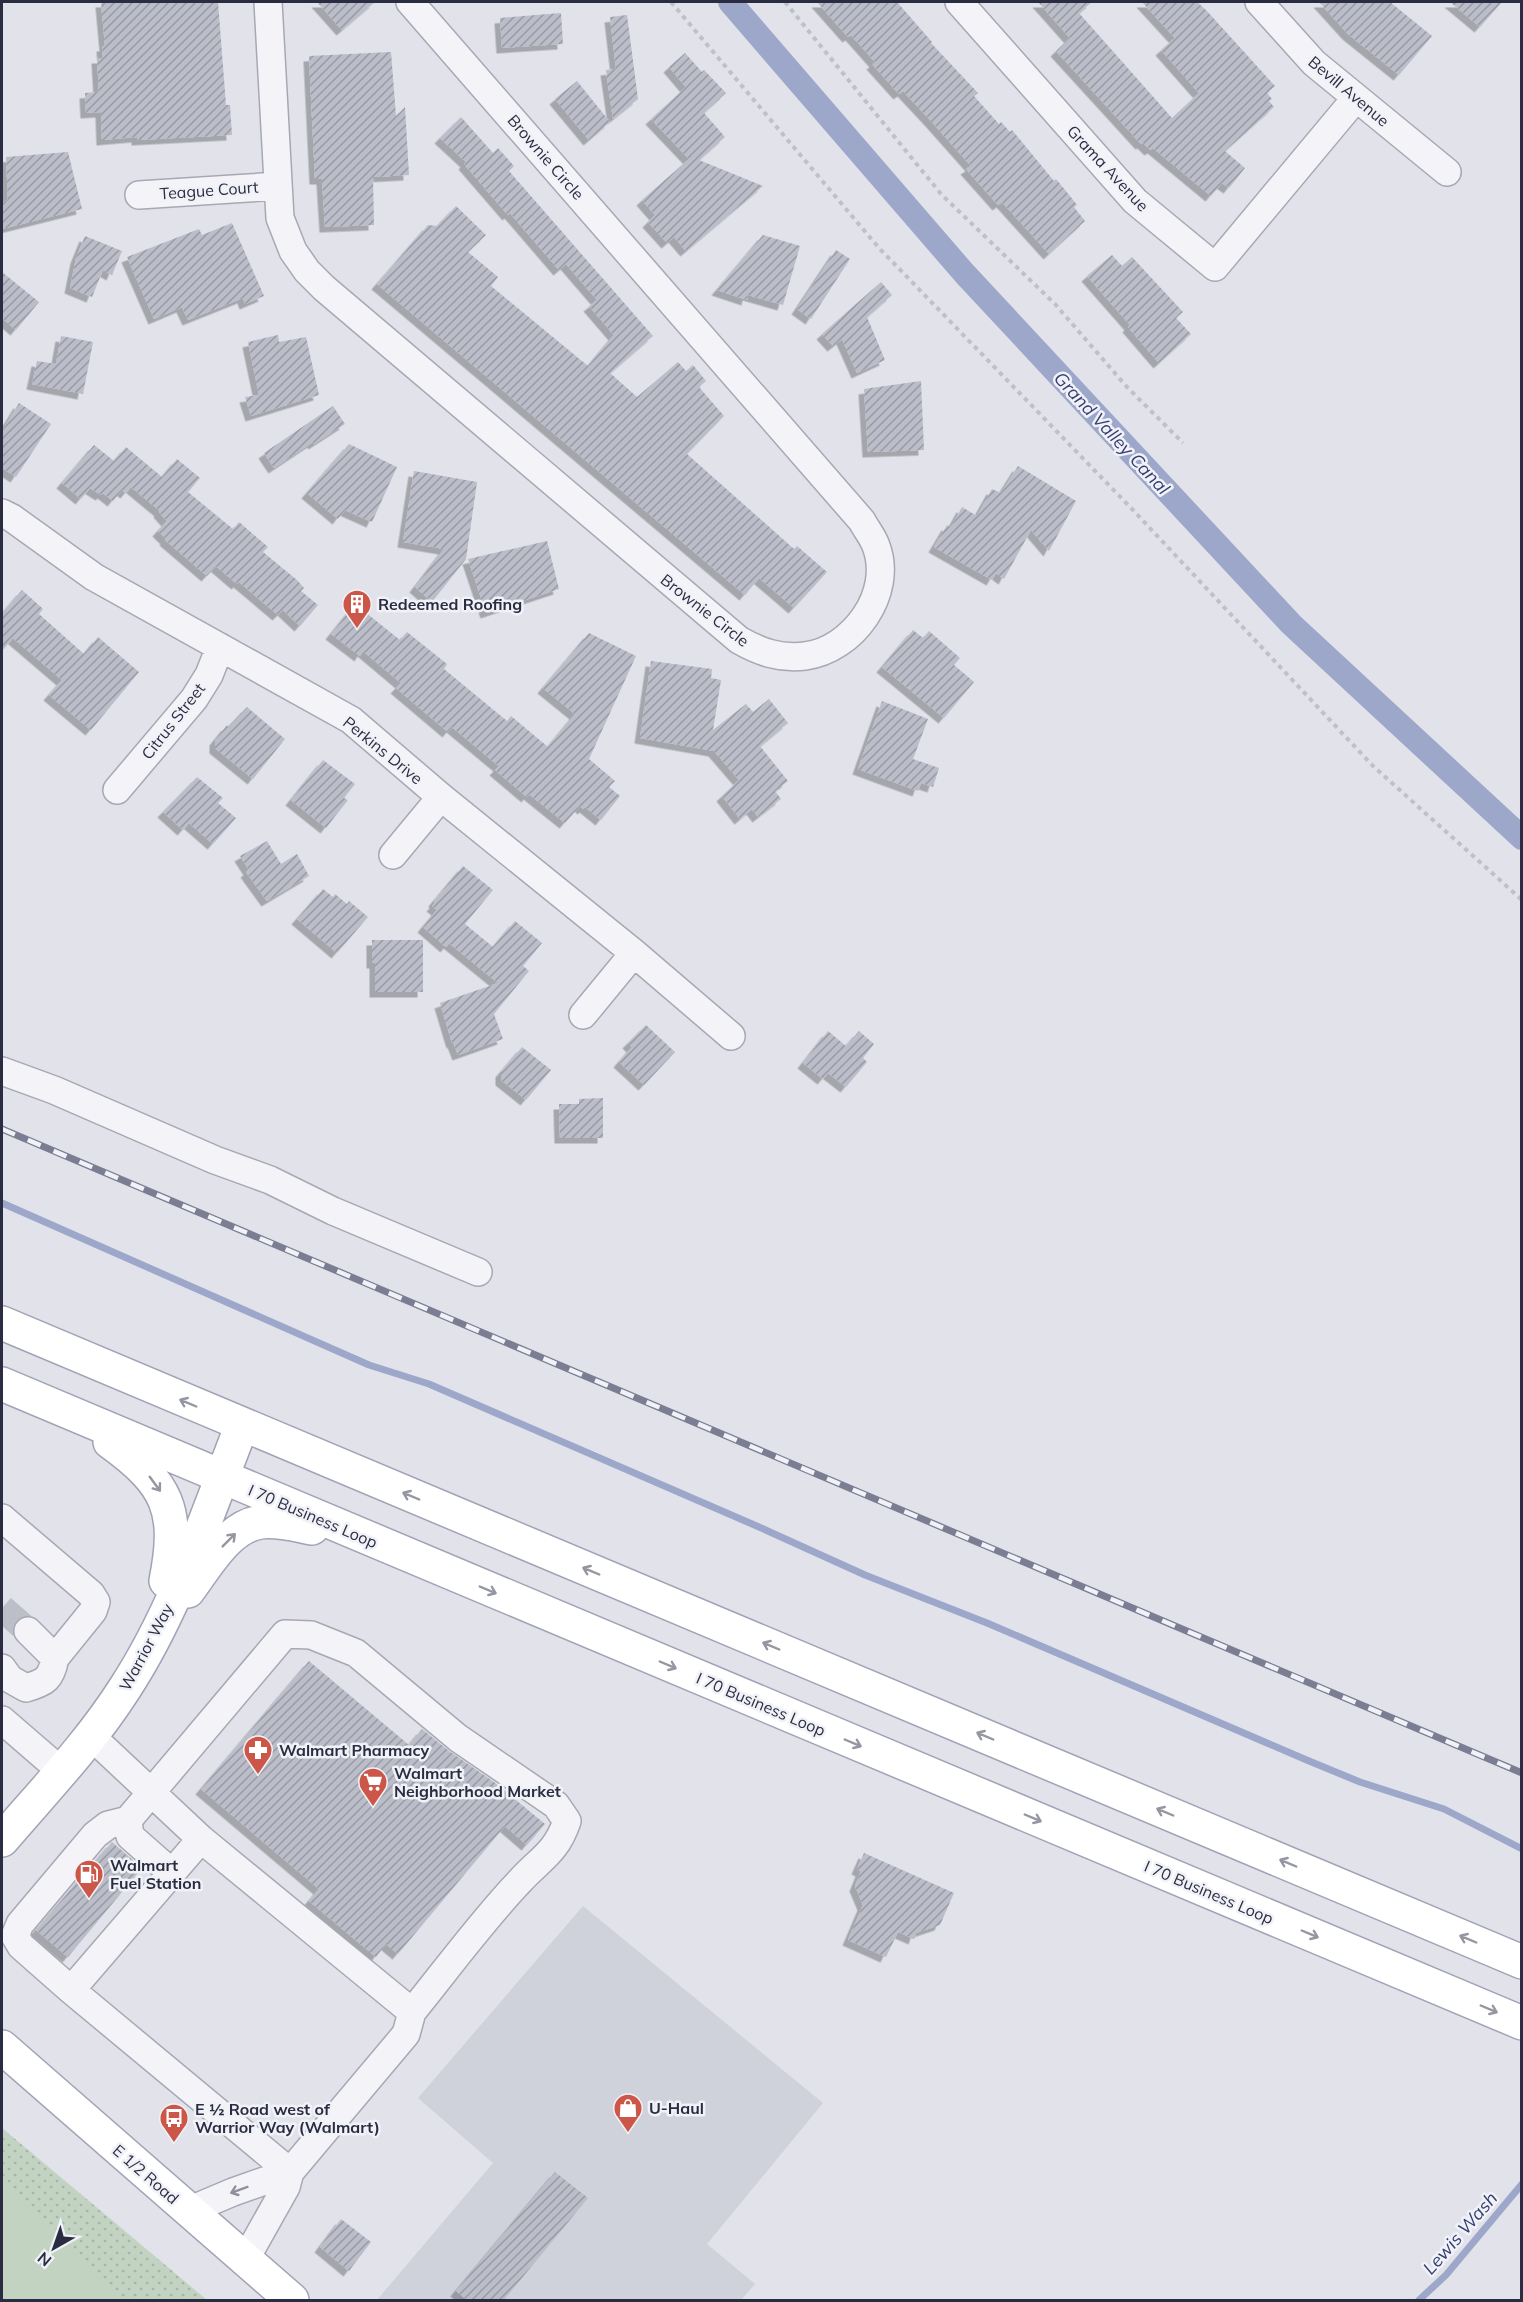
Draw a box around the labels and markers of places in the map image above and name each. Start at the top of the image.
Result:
building icon: Redeemed Roofing [341,588,373,630]
place label: Redeemed Roofing [378,594,522,614]
pharmacy icon: Walmart Pharmacy [242,1734,274,1776]
place label: Walmart Pharmacy [279,1740,430,1760]
place label: Walmart Neighborhood Market [394,1763,561,1801]
supermarket icon: Walmart Neighborhood Market [357,1766,389,1808]
place label: Walmart Fuel Station [110,1855,201,1893]
fuel station icon: Walmart Fuel Station [73,1858,105,1900]
shop icon: U-Haul [612,2092,644,2134]
place label: U-Haul [649,2098,704,2118]
place label: E ½ Road west of Warrior Way (Walmart) [195,2099,380,2137]
bus stop icon: E ½ Road west of Warrior Way (Walmart) [158,2102,190,2144]

